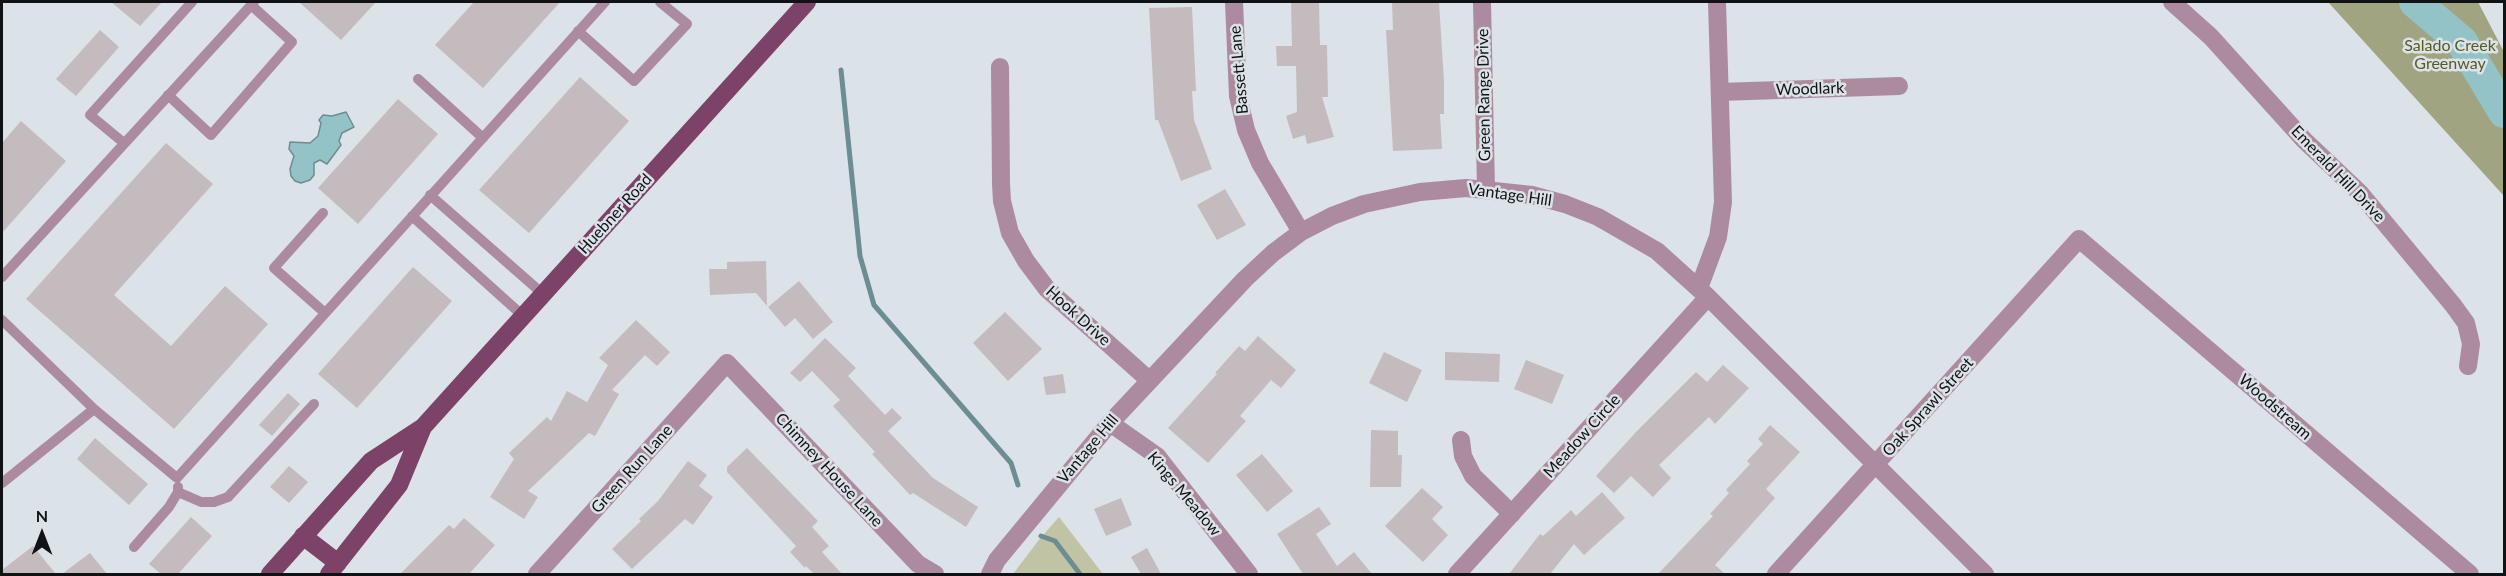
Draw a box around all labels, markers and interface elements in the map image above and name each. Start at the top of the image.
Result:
street label: Bassett Lane [1226,25,1252,115]
street label: Green Range Drive [1473,29,1495,161]
park label: Salado Creek Greenway [2404,36,2496,74]
street label: Woodlark [1775,78,1845,100]
street label: Emerald Hill Drive [2287,122,2389,226]
street label: Huebner Road [574,170,656,258]
street label: Vantage Hill [1467,180,1553,210]
street label: Hook Drive [1042,282,1114,350]
street label: Oak Sprawl Street [1879,354,1977,460]
street label: Woodstream [2235,370,2315,444]
street label: Meadow Circle [1540,390,1624,482]
street label: Chimney House Lane [771,409,887,531]
street label: Vantage Hill [1054,411,1122,487]
street label: Green Run Lane [587,421,677,517]
street label: Kings Meadow [1143,448,1225,540]
north arrow [12,504,72,564]
text: N [36,506,48,525]

